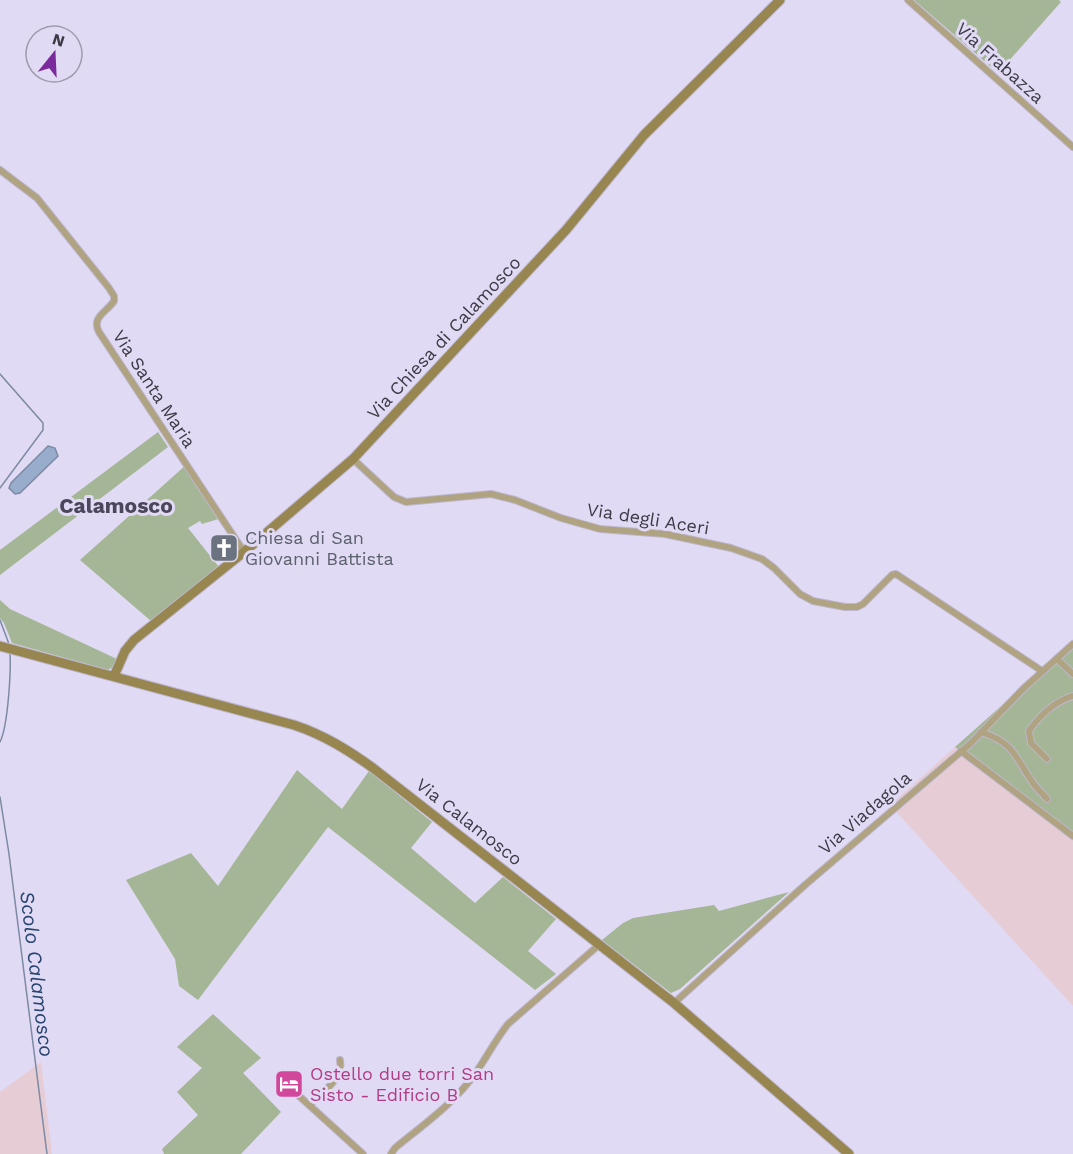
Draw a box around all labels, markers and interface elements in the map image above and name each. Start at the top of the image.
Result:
street label: Via Frabazza [952,18,1049,107]
north arrow [24,24,84,84]
text: N [50,29,67,51]
street label: Via Chiesa di Calamosco [363,252,525,424]
street label: Via Santa Maria [109,326,200,452]
district label: Calamosco [59,493,173,518]
street label: Via degli Aceri [585,498,711,539]
place label: Chiesa di San Giovanni Battista [245,527,394,569]
church icon: Chiesa di San Giovanni Battista [208,532,240,564]
street label: Via Viadagola [814,767,915,859]
street label: Via Calamosco [412,774,527,870]
water label: Scolo Calamosco [15,890,59,1058]
place label: Ostello due torri San Sisto - Edificio B [310,1063,494,1105]
hotel icon: Ostello due torri San Sisto - Edificio B [273,1068,305,1100]

